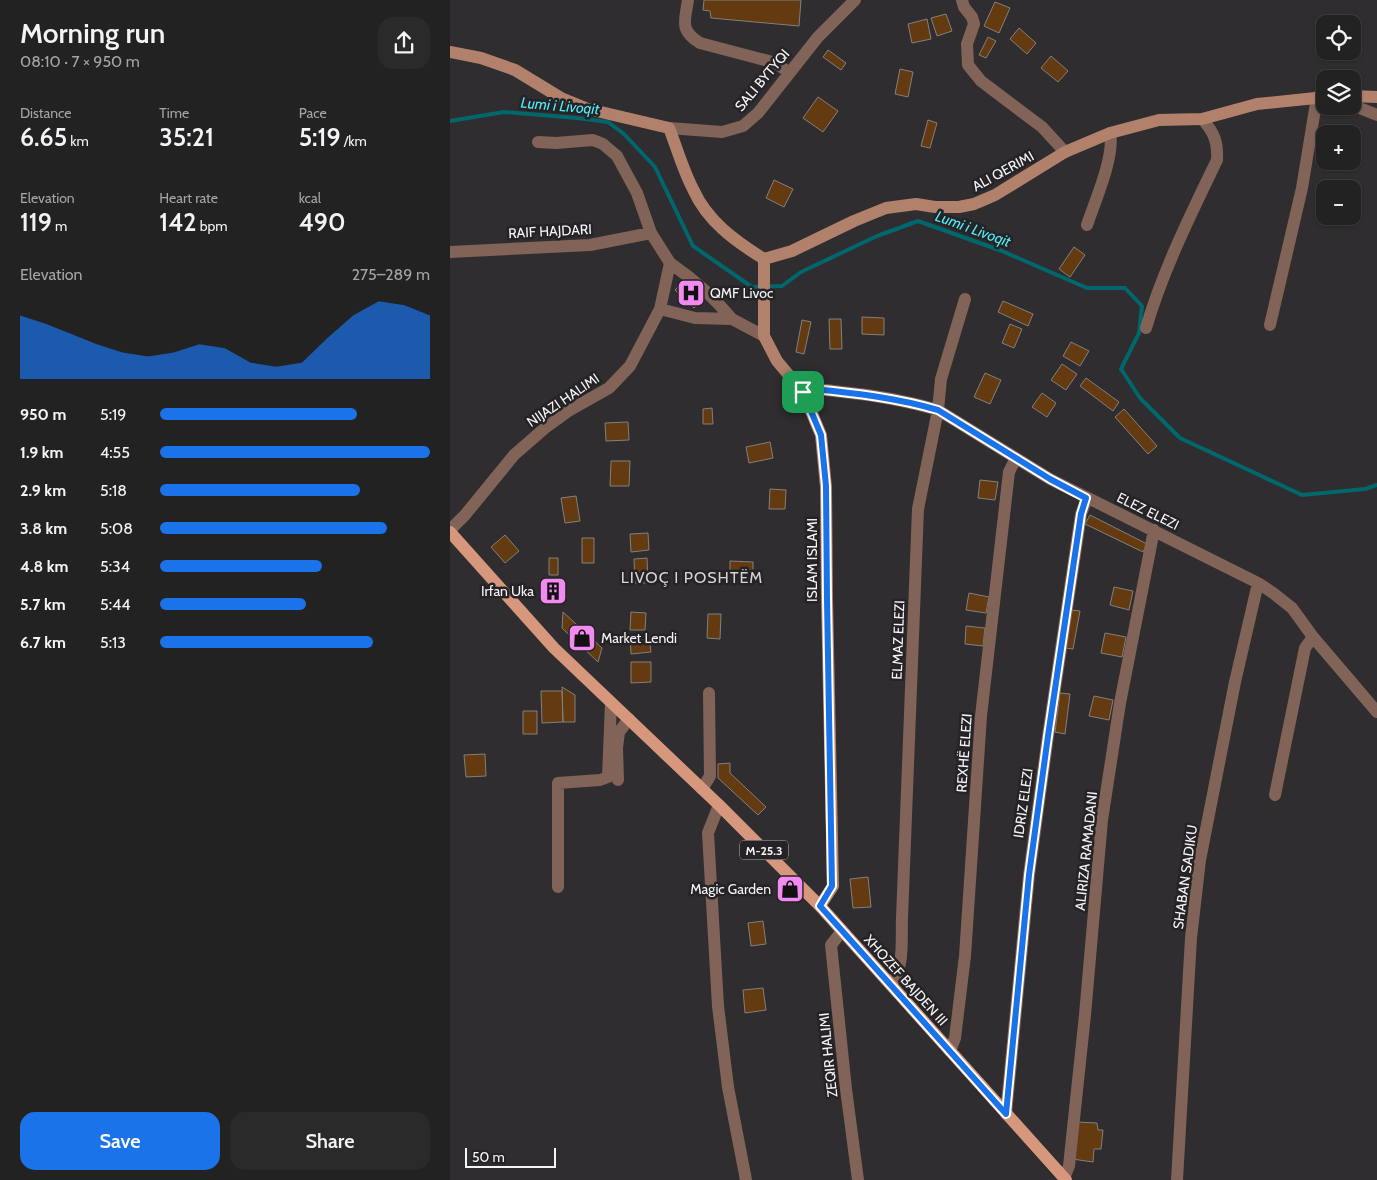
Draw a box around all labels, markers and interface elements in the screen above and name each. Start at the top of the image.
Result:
map controls [1316,15,1361,225]
button: locate [1316,15,1361,60]
text: Morning run [20,16,165,50]
button: share [378,17,430,69]
street label: SALI BYTYQI [731,45,793,115]
text: 08:10 · 7 × 950 m [20,52,140,71]
button: layers [1316,70,1361,115]
water label: Lumi i Livoqit [520,94,600,118]
text: Distance [20,104,72,122]
text: Time [159,104,189,122]
text: Pace [299,104,327,122]
text: 6.65 [20,122,67,152]
text: 35:21 [159,122,214,152]
text: 5:19 [299,122,340,152]
button: + [1316,125,1361,170]
text: km [67,132,89,150]
text: /km [340,132,367,150]
street label: ALI QERIMI [969,147,1037,195]
button: − [1316,180,1361,225]
text: Elevation [20,189,75,207]
text: Heart rate [159,189,218,207]
text: kcal [299,189,321,207]
text: 119 [20,207,52,237]
text: 142 [159,207,196,237]
text: 490 [299,207,345,237]
water label: Lumi i Livoqit [933,207,1014,251]
text: m [52,217,67,235]
text: bpm [196,217,227,235]
street label: RAIF HAJDARI [508,220,592,242]
text: Elevation [20,265,83,284]
text: 275–289 m [352,265,430,284]
hospital icon: QMF Livoc [676,278,706,308]
place label: QMF Livoc [710,284,773,302]
street label: NIJAZI HALIMI [523,369,603,431]
pin [782,371,824,413]
icon: arrive [789,378,817,406]
text: 950 m [20,405,66,424]
text: 5:19 [100,405,126,424]
text: 1.9 km [20,443,63,462]
text: 4:55 [100,443,130,462]
text: 2.9 km [20,481,66,500]
text: 5:18 [100,481,127,500]
street label: ELEZ ELEZI [1114,488,1182,534]
street label: ISLAM ISLAMI [803,518,821,602]
text: 3.8 km [20,519,67,538]
text: 5:08 [100,519,133,538]
text: 4.8 km [20,557,68,576]
text: 5:34 [100,557,130,576]
district label: LIVOÇ I POSHTËM [621,568,763,587]
building icon: Irfan Uka [538,576,568,606]
place label: Irfan Uka [481,582,534,600]
text: 5.7 km [20,595,66,614]
text: 5:44 [100,595,130,614]
street label: ELMAZ ELEZI [888,600,908,680]
shop icon: Market Lendi [567,623,597,653]
place label: Market Lendi [601,629,677,647]
text: 6.7 km [20,633,66,652]
text: 5:13 [100,633,126,652]
street label: REXHË ELEZI [952,713,976,793]
street label: IDRIZ ELEZI [1009,767,1037,839]
street label: ALIRIZA RAMADANI [1071,790,1101,912]
street label: SHABAN SADIKU [1169,824,1201,930]
road number: M-25.3 [740,840,788,860]
shop icon: Magic Garden [775,874,805,904]
place label: Magic Garden [690,880,771,898]
street label: XHOZEF BAJDEN III [860,931,952,1029]
street label: ZEQIR HALIMI [815,1012,841,1098]
button: Save [20,1112,220,1170]
button: Share [230,1112,430,1170]
scale bar [465,1145,556,1168]
text: 50 m [472,1148,505,1166]

